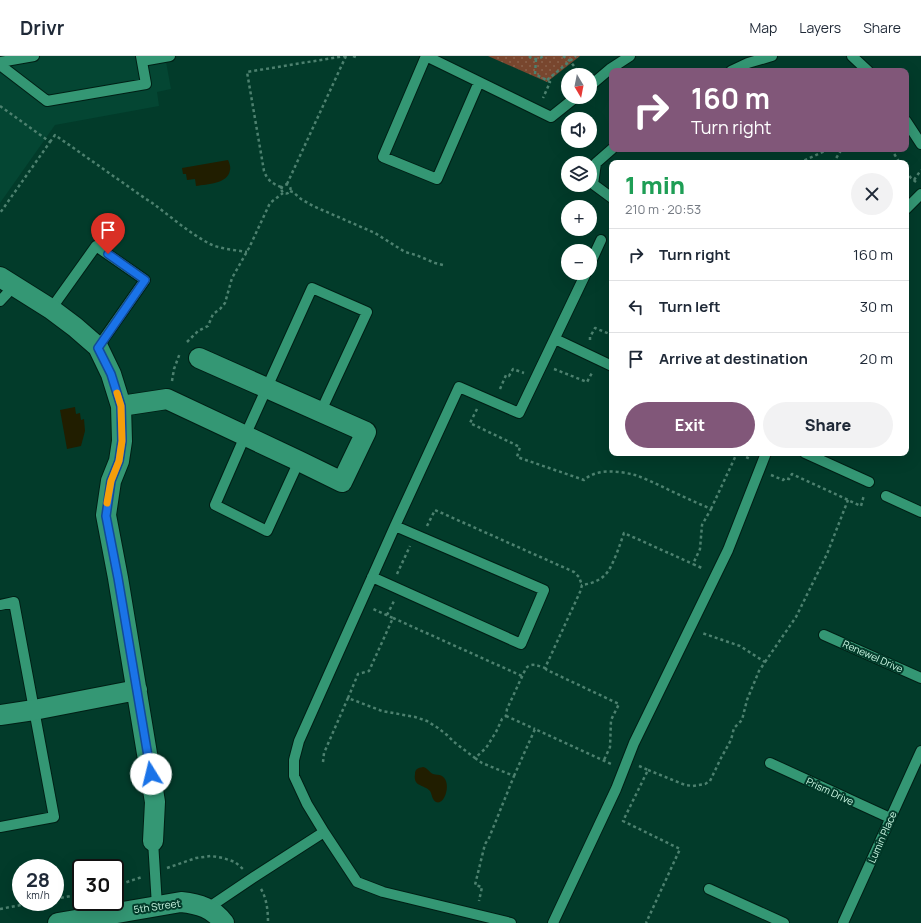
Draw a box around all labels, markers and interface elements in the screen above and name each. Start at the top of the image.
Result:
text: Drivr [20,15,64,41]
text: Map [749,18,777,37]
text: Layers [799,18,841,37]
text: Share [863,18,901,37]
north arrow [561,68,597,104]
map controls [561,68,597,280]
text: 160 m [691,79,770,117]
icon: right [625,84,677,136]
button: sound [561,112,597,148]
text: Turn right [691,115,772,139]
button: layers [561,156,597,192]
text: 1 min [625,168,685,201]
button: close [851,173,893,215]
button: + [561,200,597,236]
text: 210 m · 20:53 [625,200,701,218]
pin [91,213,125,254]
icon: arrive [97,219,119,241]
button: − [561,244,597,280]
icon: right [625,244,647,266]
text: Turn right [659,244,730,265]
text: 160 m [853,244,893,265]
icon: left [625,296,647,318]
text: Turn left [659,296,721,317]
text: 30 m [860,296,893,317]
icon: arrive [625,348,647,370]
text: Arrive at destination [659,348,808,369]
text: 20 m [860,348,893,369]
button: Exit [625,402,755,448]
button: Share [763,402,893,448]
street label: Renewel Drive [841,636,905,676]
position arrow [130,753,172,795]
street label: Prism Drive [804,774,856,808]
street label: Lumin Place [864,809,900,865]
speed limit sign: 30 [72,859,124,911]
text: 28 [26,866,50,893]
text: km/h [26,888,50,902]
street label: 5th Street [133,896,181,916]

